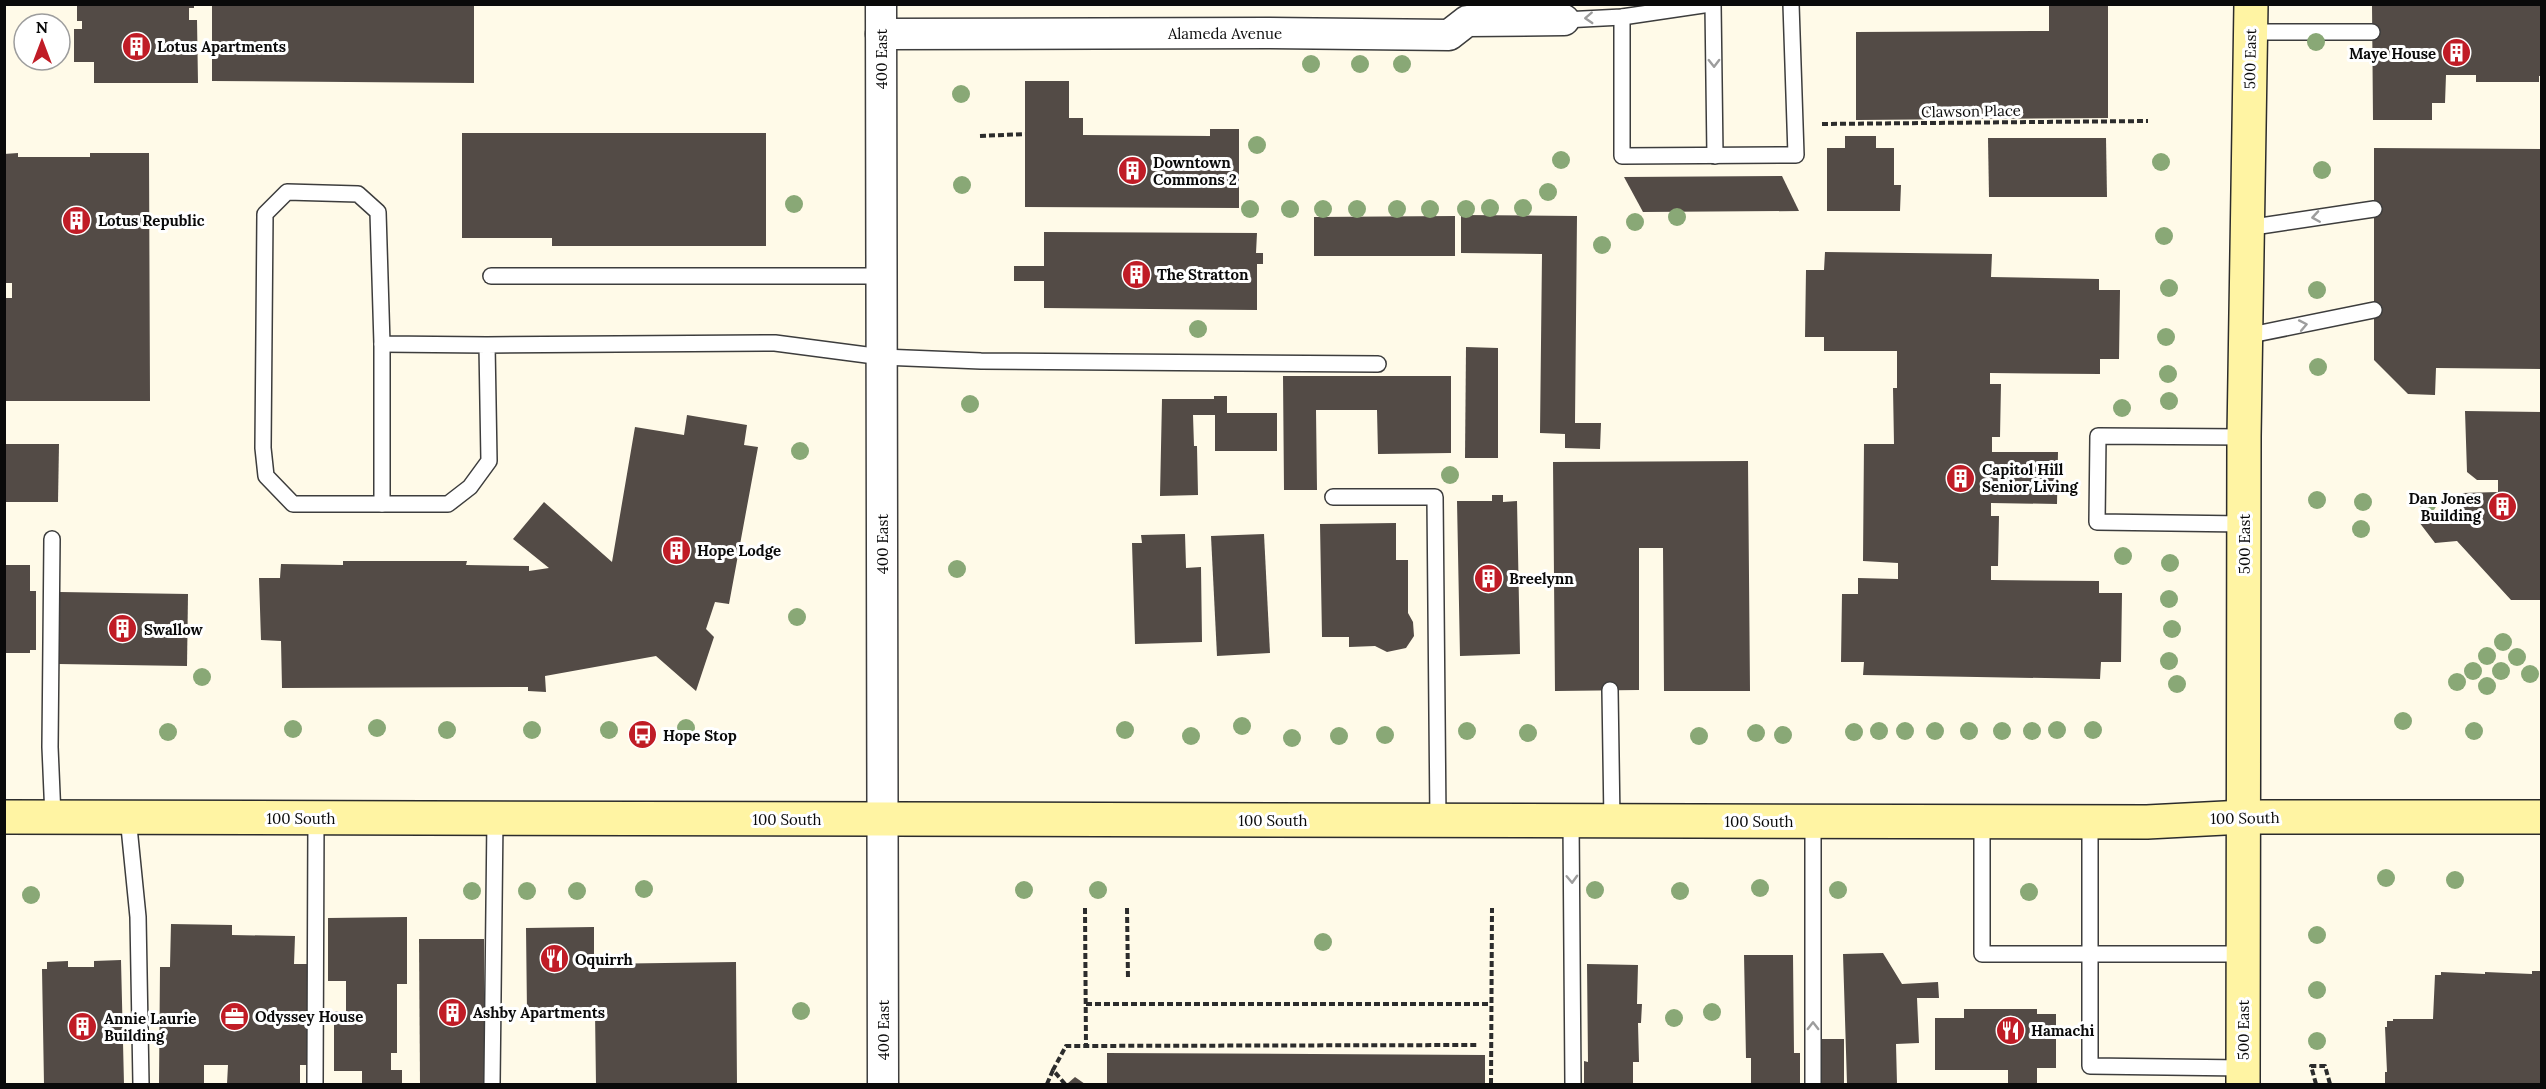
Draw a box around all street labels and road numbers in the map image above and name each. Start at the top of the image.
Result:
street label: Alameda Avenue [1167,24,1282,43]
street label: 500 East [2240,28,2260,89]
street label: 400 East [872,29,891,89]
street label: Clawson Place [1921,101,2021,121]
street label: 400 East [873,514,892,574]
street label: 500 East [2235,514,2254,574]
street label: 100 South [2210,808,2280,828]
street label: 100 South [266,809,336,828]
street label: 100 South [752,810,822,829]
street label: 100 South [1238,811,1308,830]
street label: 100 South [1724,812,1794,831]
street label: 400 East [874,1000,893,1060]
street label: 500 East [2234,1000,2253,1060]

